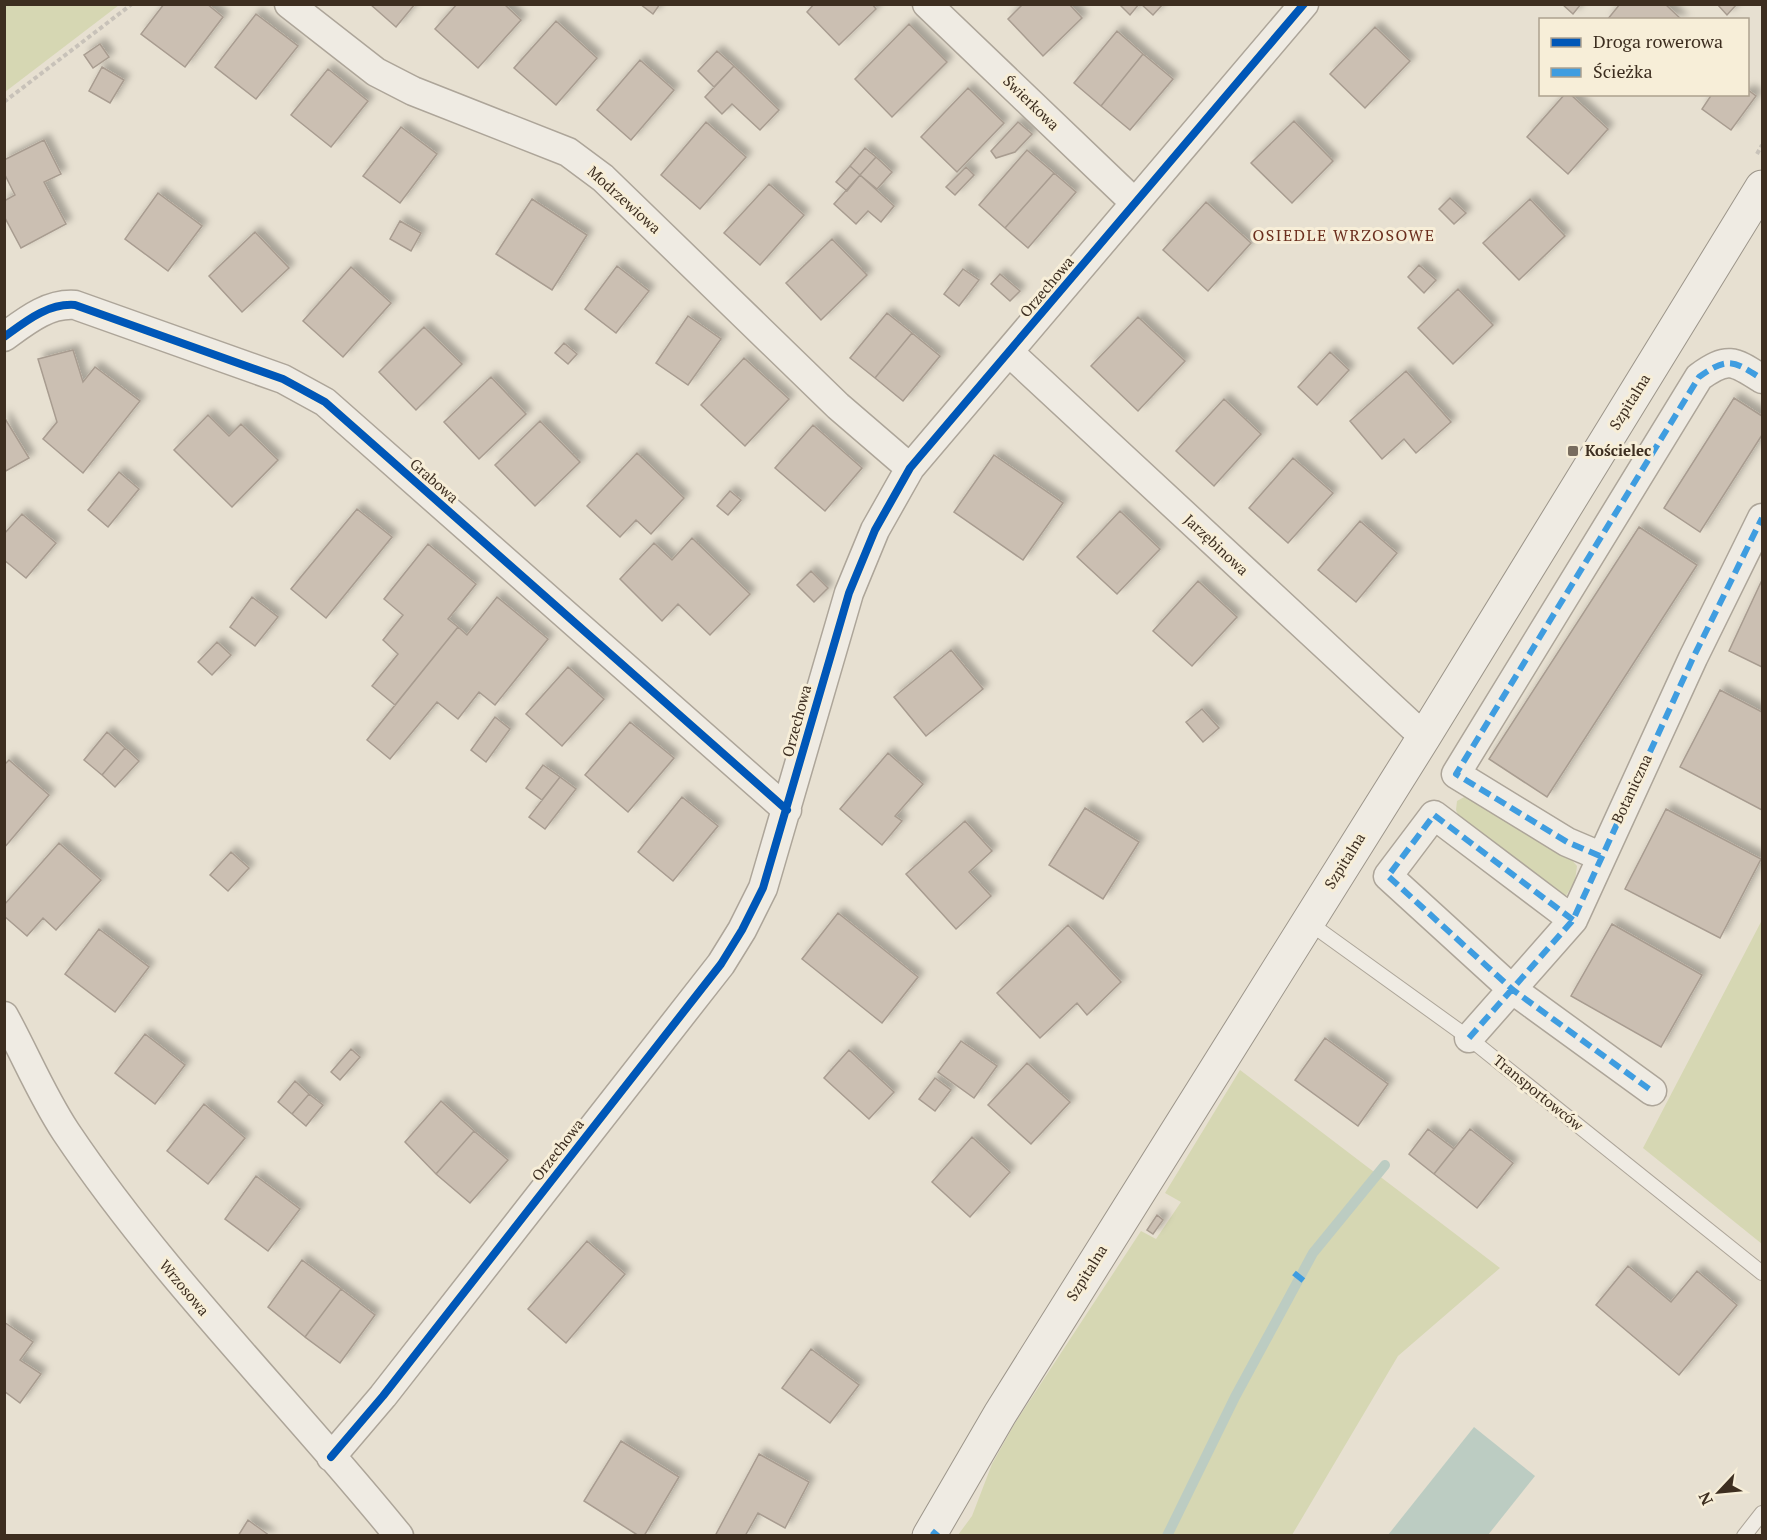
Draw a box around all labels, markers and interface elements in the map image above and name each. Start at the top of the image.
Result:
legend [1539,18,1749,96]
text: Droga rowerowa [1593,29,1723,53]
text: Ścieżka [1593,59,1652,83]
street label: Świerkowa [999,70,1064,134]
street label: Modrzewiowa [584,161,666,238]
district label: OSIEDLE WRZOSOWE [1252,224,1436,246]
street label: Orzechowa [1015,251,1078,321]
street label: Szpitalna [1604,369,1654,433]
place label: Kościelec [1585,440,1651,460]
marker: Kościelec [1566,444,1580,458]
street label: Grabowa [406,454,464,507]
street label: Jarzębinowa [1180,509,1254,580]
street label: Orzechowa [777,682,815,759]
street label: Botaniczna [1606,750,1656,827]
street label: Szpitalna [1319,828,1369,892]
street label: Transportowców [1489,1050,1589,1135]
street label: Orzechowa [527,1114,588,1185]
street label: Szpitalna [1061,1240,1111,1304]
street label: Wrzosowa [155,1255,214,1320]
north arrow [1689,1462,1749,1522]
text: N [1693,1488,1718,1509]

